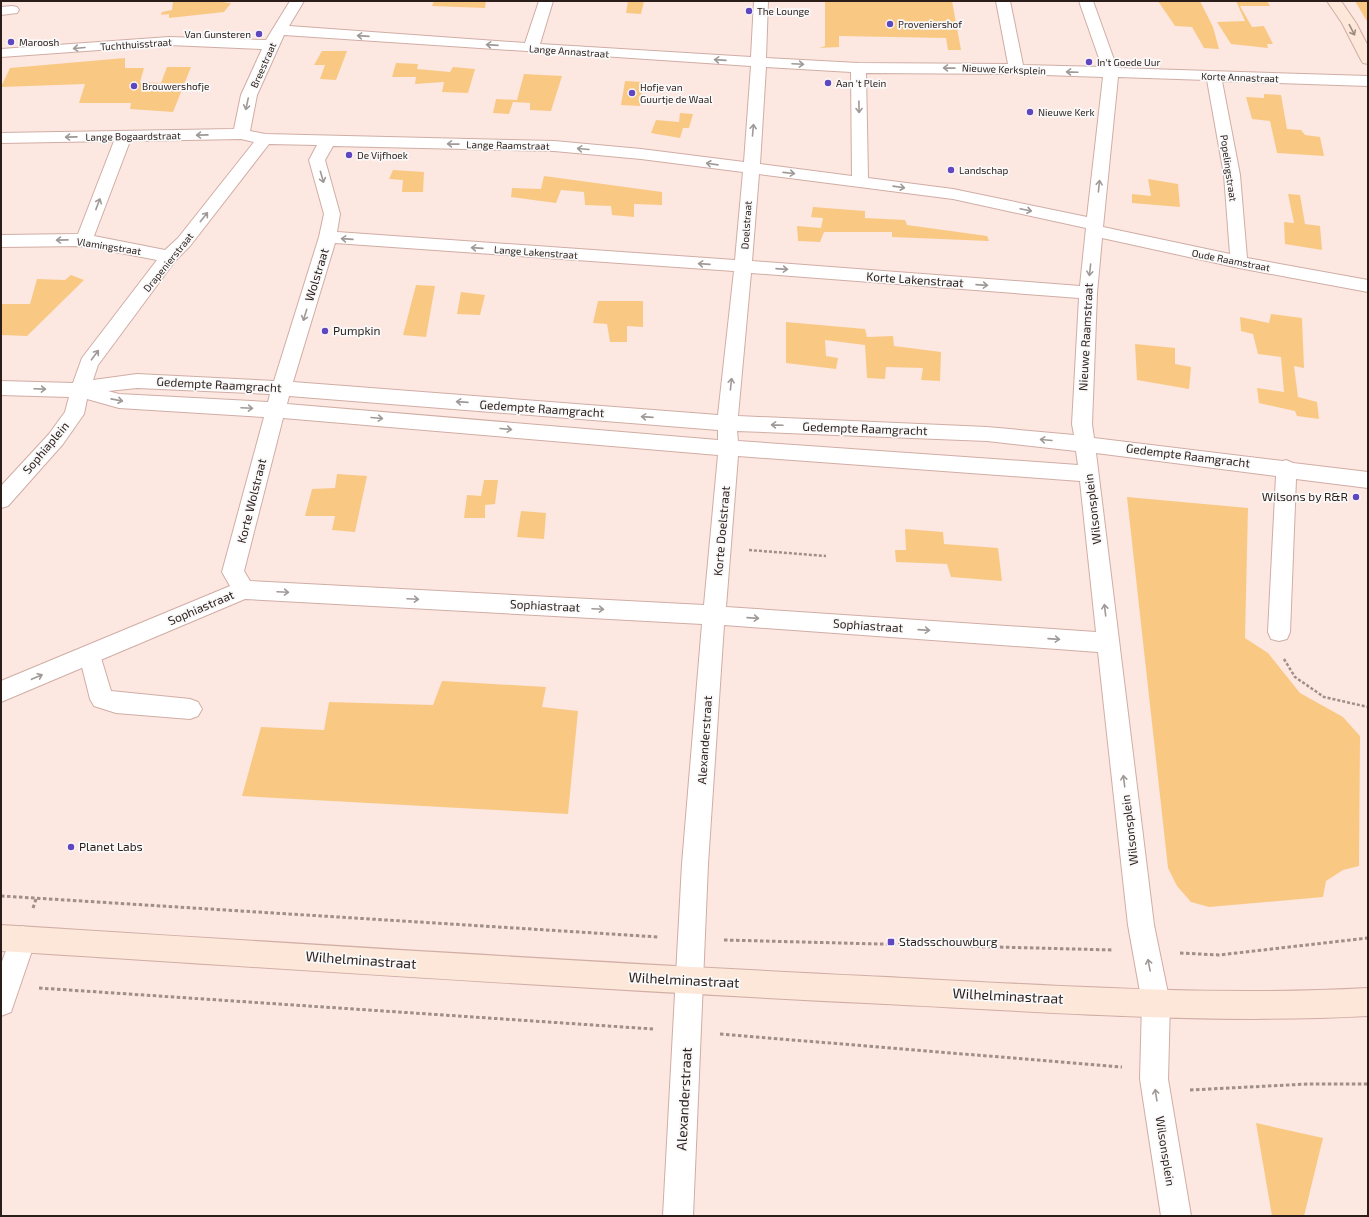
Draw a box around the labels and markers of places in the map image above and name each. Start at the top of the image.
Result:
place label: The Lounge [757,5,809,17]
marker: The Lounge [744,6,754,16]
place label: Proveniershof [898,18,962,30]
marker: Proveniershof [885,19,895,29]
place label: Van Gunsteren [185,28,251,40]
marker: Van Gunsteren [254,29,264,39]
place label: Maroosh [19,36,60,48]
marker: Maroosh [6,37,16,47]
place label: In't Goede Uur [1097,56,1161,68]
marker: In't Goede Uur [1084,57,1094,67]
place label: Aan 't Plein [836,77,886,89]
marker: Aan 't Plein [823,78,833,88]
place label: Brouwershofje [142,80,209,92]
marker: Brouwershofje [129,81,139,91]
place label: Hofje van Guurtje de Waal [640,81,712,105]
marker: Hofje van Guurtje de Waal [627,88,637,98]
place label: Nieuwe Kerk [1038,106,1095,118]
marker: Nieuwe Kerk [1025,107,1035,117]
place label: De Vijfhoek [357,149,408,161]
marker: De Vijfhoek [344,150,354,160]
place label: Landschap [959,164,1008,176]
marker: Landschap [946,165,956,175]
place label: Pumpkin [333,323,380,337]
marker: Pumpkin [320,326,330,336]
place label: Wilsons by R&R [1262,489,1348,503]
marker: Wilsons by R&R [1351,492,1361,502]
place label: Planet Labs [79,839,143,853]
marker: Planet Labs [66,842,76,852]
place label: Stadsschouwburg [899,934,998,948]
marker: Stadsschouwburg [886,937,896,947]

